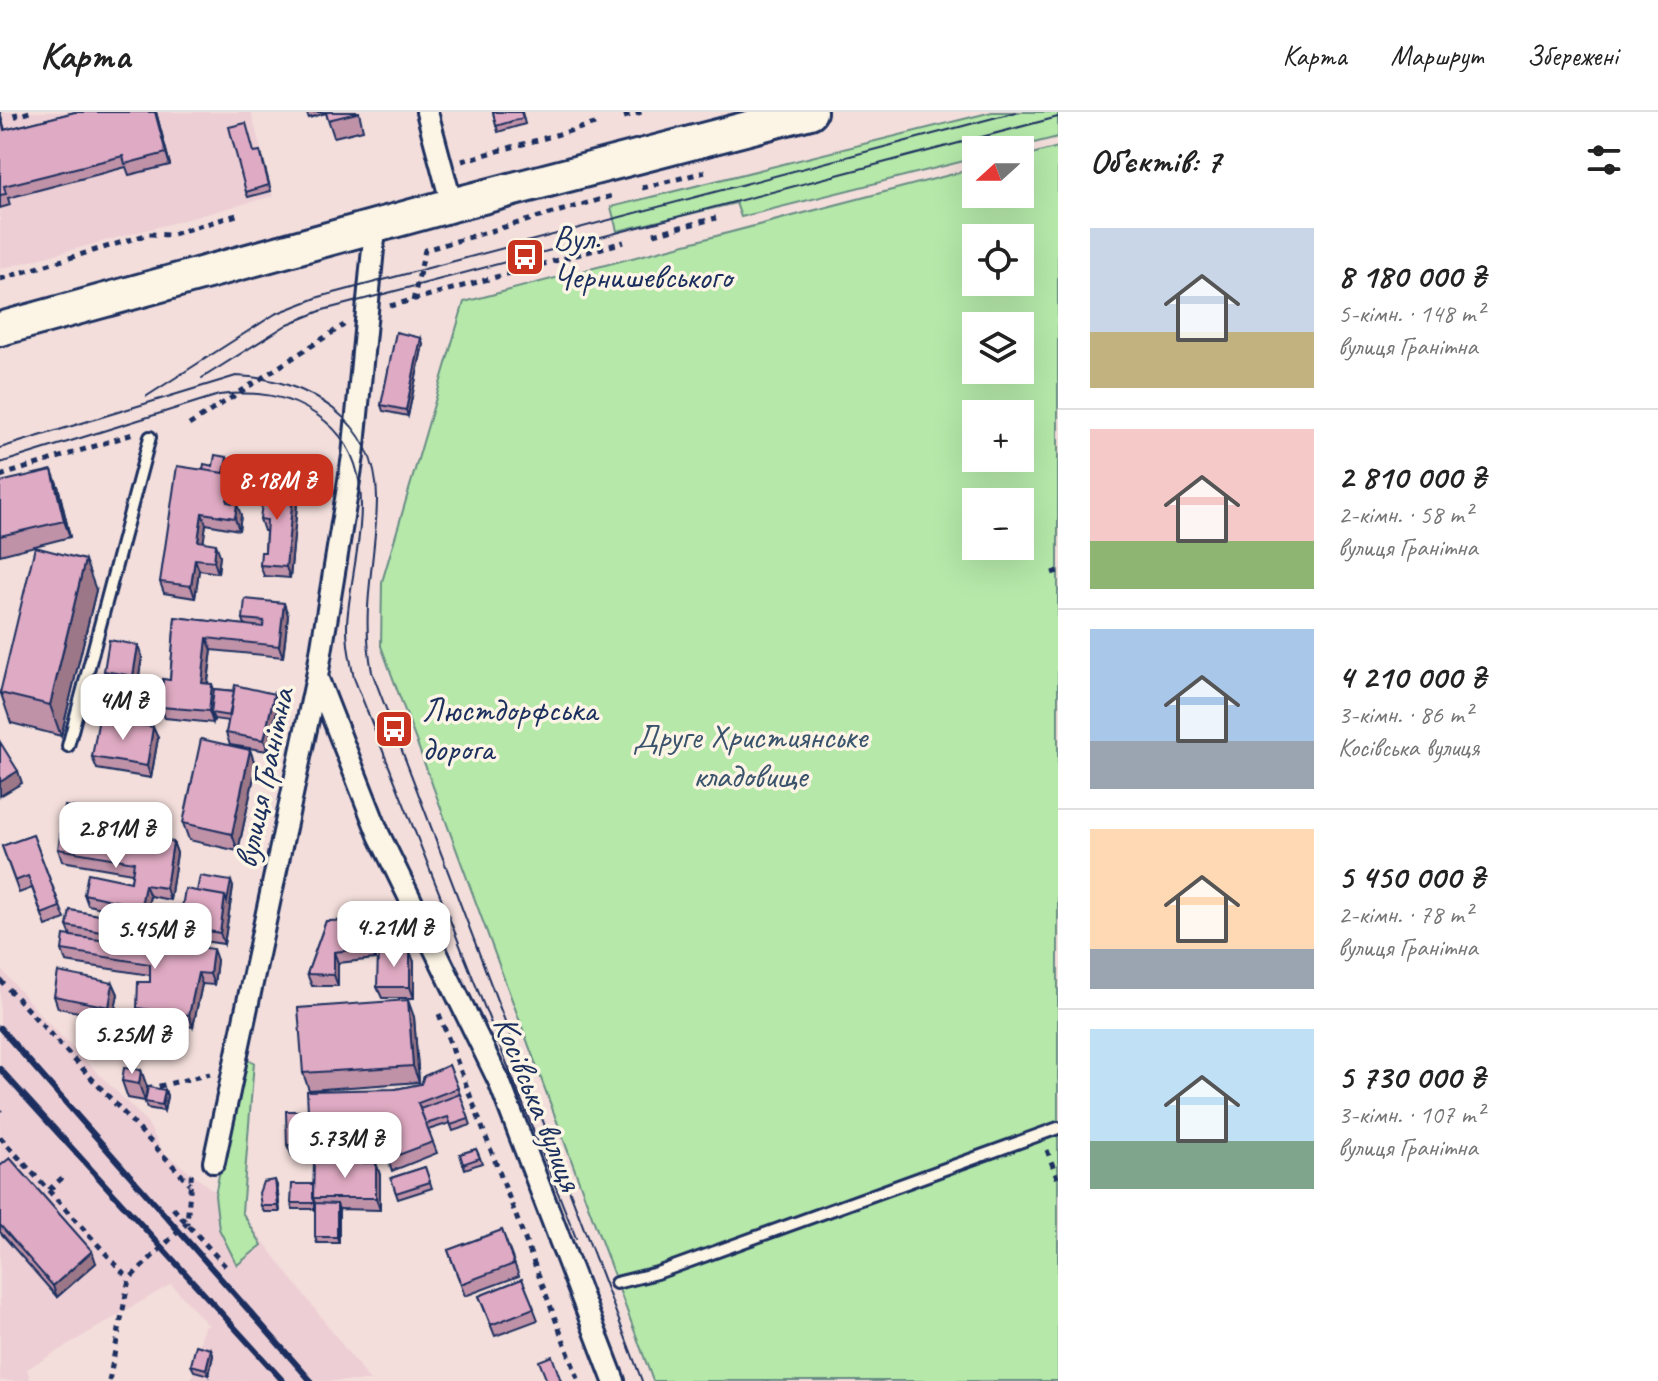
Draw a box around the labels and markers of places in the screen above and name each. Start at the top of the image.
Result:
place label: Вул. Чернишевського [553,216,736,298]
bus stop icon: Вул. Чернишевського [504,236,546,278]
pin: 8.18M ₴ [203,454,351,522]
pin: 4M ₴ [76,674,170,742]
place label: Люстдорфська дорога [422,688,600,770]
bus stop icon: Люстдорфська дорога [373,708,415,750]
pin: 2.81M ₴ [42,802,190,870]
pin: 4.21M ₴ [320,901,468,969]
pin: 5.45M ₴ [81,903,229,971]
pin: 5.25M ₴ [58,1008,206,1076]
pin: 5.73M ₴ [271,1112,419,1180]

